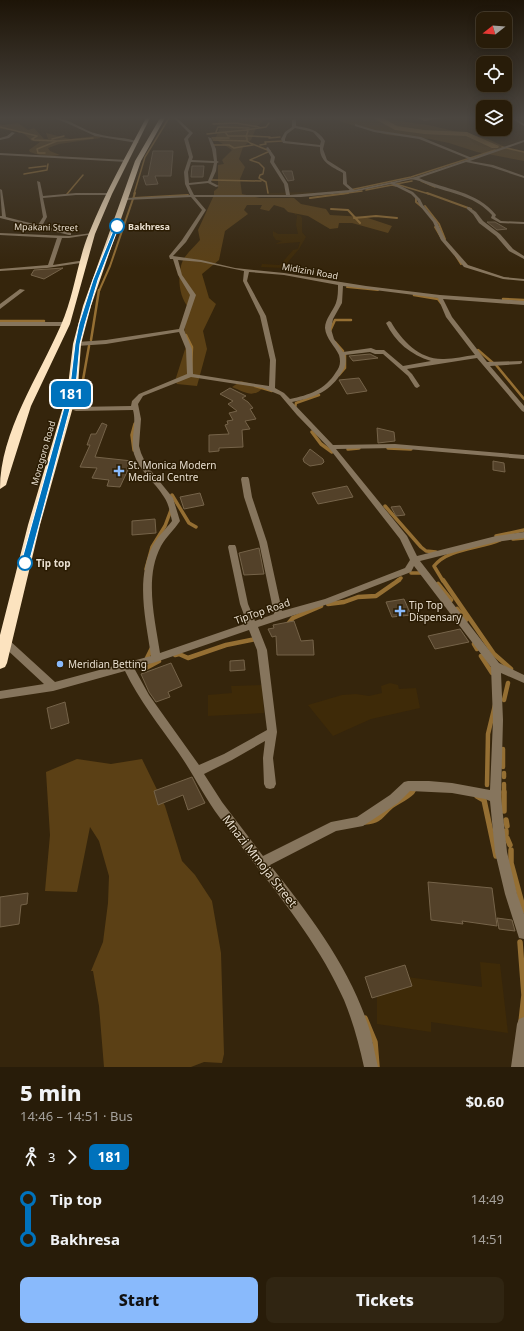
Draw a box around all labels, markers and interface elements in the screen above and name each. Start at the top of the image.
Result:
north arrow [476,12,512,48]
map controls [476,12,512,136]
button: locate [476,56,512,92]
button: layers [476,100,512,136]
marker: Bakhresa [109,218,125,234]
street label: Mpakani Street [14,220,79,234]
place label: Bakhresa [128,220,170,233]
street label: Midizini Road [281,260,339,282]
line badge: 181 [48,381,94,407]
text: 181 [59,384,83,403]
street label: Morogoro Road [28,419,58,487]
place label: St. Monica Modern Medical Centre [128,458,217,484]
marker: St. Monica Modern Medical Centre [113,465,125,477]
marker: Tip top [17,555,33,571]
place label: Tip top [36,556,71,570]
street label: TipTop Road [232,595,292,627]
place label: Tip Top Dispensary [409,598,462,624]
marker: Tip Top Dispensary [394,605,406,617]
place label: Meridian Betting [68,657,147,671]
marker: Meridian Betting [55,659,65,669]
street label: Mnazi Mmoja Street [219,811,302,911]
text: 5 min [20,1077,81,1107]
text: $0.60 [465,1091,504,1111]
text: 14:46 – 14:51 · Bus [20,1107,133,1125]
icon: walk [20,1146,42,1168]
icon: forward [61,1146,83,1168]
text: 181 [97,1147,121,1166]
text: 3 [48,1148,55,1166]
text: Tip top [50,1189,102,1209]
text: 14:49 [471,1190,504,1208]
text: Bakhresa [50,1229,120,1249]
text: 14:51 [471,1230,504,1248]
button: Start [20,1277,258,1323]
button: Tickets [266,1277,504,1323]

